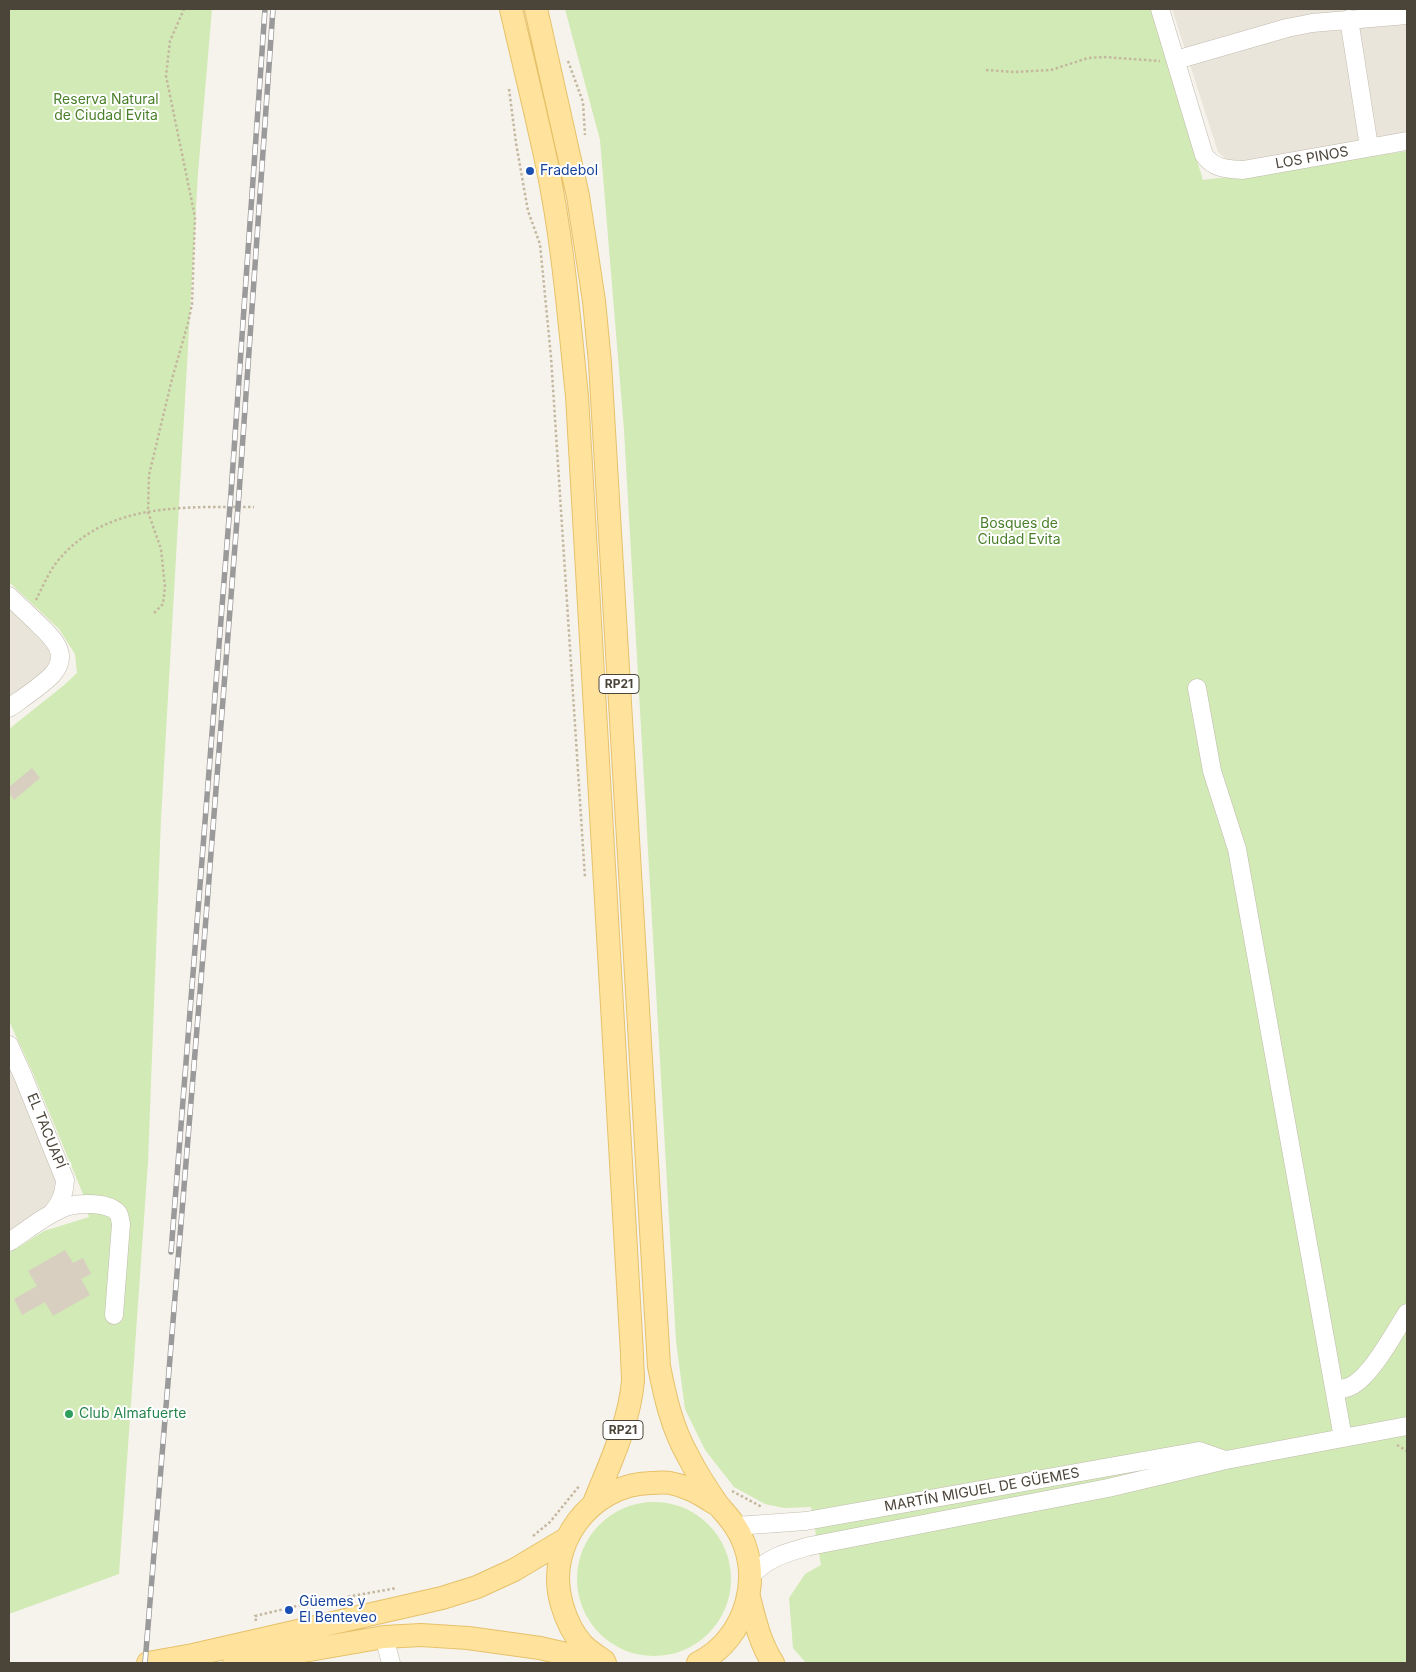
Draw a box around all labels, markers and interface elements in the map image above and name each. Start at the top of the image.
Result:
park label: Reserva Natural de Ciudad Evita [53,92,159,124]
street label: LOS PINOS [1274,143,1350,173]
place label: Fradebol [540,163,598,179]
marker: Fradebol [524,165,536,177]
park label: Bosques de Ciudad Evita [977,516,1061,548]
road number: RP21 [599,674,639,694]
street label: EL TACUAPÍ [23,1091,69,1171]
place label: Club Almafuerte [79,1406,186,1422]
marker: Club Almafuerte [63,1408,75,1420]
road number: RP21 [603,1420,643,1440]
street label: MARTÍN MIGUEL DE GÜEMES [883,1465,1081,1515]
place label: Güemes y El Benteveo [299,1594,377,1626]
marker: Güemes y El Benteveo [283,1604,295,1616]

